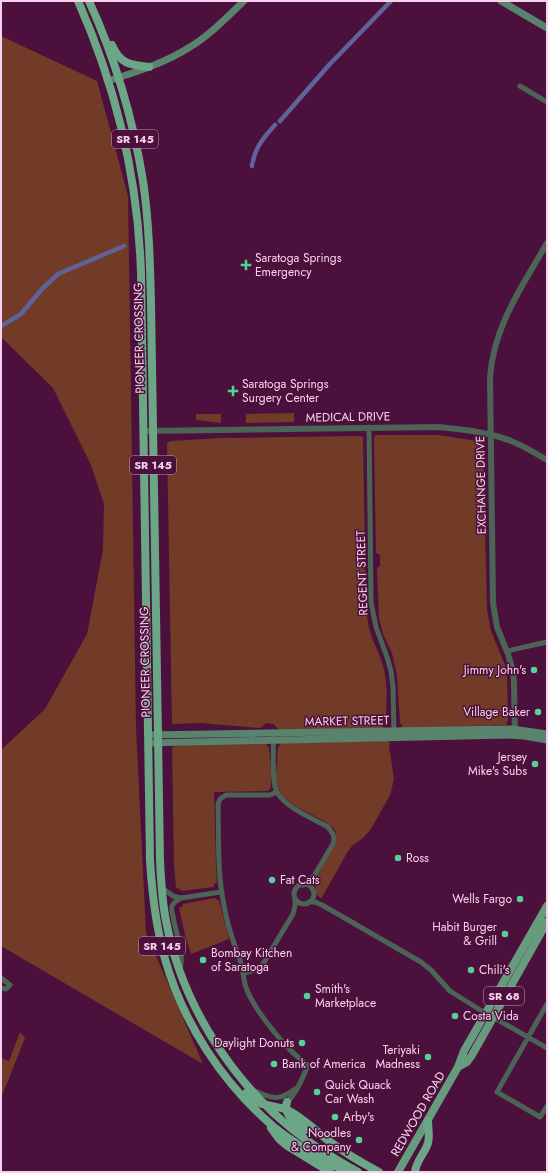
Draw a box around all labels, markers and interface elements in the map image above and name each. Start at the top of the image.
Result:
road number: SR 145 [112,130,158,148]
place label: Saratoga Springs Emergency [255,249,342,281]
marker: Saratoga Springs Emergency [240,259,252,271]
street label: PIONEER CROSSING [129,282,149,394]
place label: Saratoga Springs Surgery Center [242,375,329,407]
marker: Saratoga Springs Surgery Center [227,385,239,397]
street label: MEDICAL DRIVE [305,407,391,427]
street label: EXCHANGE DRIVE [471,436,491,534]
road number: SR 145 [130,456,176,474]
street label: REGENT STREET [352,530,372,616]
street label: PIONEER CROSSING [135,606,155,718]
place label: Jimmy John's [462,661,526,679]
marker: Jimmy John's [529,665,539,675]
place label: Village Baker [463,703,531,721]
marker: Village Baker [533,707,543,717]
street label: MARKET STREET [305,711,390,731]
place label: Jersey Mike's Subs [468,748,528,780]
marker: Jersey Mike's Subs [530,759,540,769]
place label: Ross [406,849,429,867]
marker: Ross [393,853,403,863]
place label: Fat Cats [280,871,320,889]
marker: Fat Cats [267,875,277,885]
place label: Wells Fargo [452,890,512,908]
marker: Wells Fargo [515,894,525,904]
place label: Habit Burger & Grill [432,918,498,950]
marker: Habit Burger & Grill [500,929,510,939]
road number: SR 145 [139,937,185,955]
place label: Bombay Kitchen of Saratoga [211,944,292,976]
marker: Bombay Kitchen of Saratoga [198,955,208,965]
place label: Chili's [479,961,510,979]
marker: Chili's [466,965,476,975]
place label: Smith's Marketplace [315,980,376,1012]
road number: SR 68 [484,987,524,1005]
marker: Smith's Marketplace [302,991,312,1001]
place label: Costa Vida [463,1007,519,1025]
marker: Costa Vida [450,1011,460,1021]
place label: Daylight Donuts [214,1034,294,1052]
marker: Daylight Donuts [297,1038,307,1048]
place label: Teriyaki Madness [376,1041,420,1073]
marker: Teriyaki Madness [423,1052,433,1062]
place label: Bank of America [282,1055,366,1073]
marker: Bank of America [269,1059,279,1069]
street label: REDWOOD ROAD [386,1068,450,1160]
place label: Quick Quack Car Wash [325,1076,392,1108]
marker: Quick Quack Car Wash [312,1087,322,1097]
place label: Arby's [343,1108,374,1126]
marker: Arby's [330,1112,340,1122]
place label: Noodles & Company [291,1124,352,1156]
marker: Noodles & Company [354,1135,364,1145]

